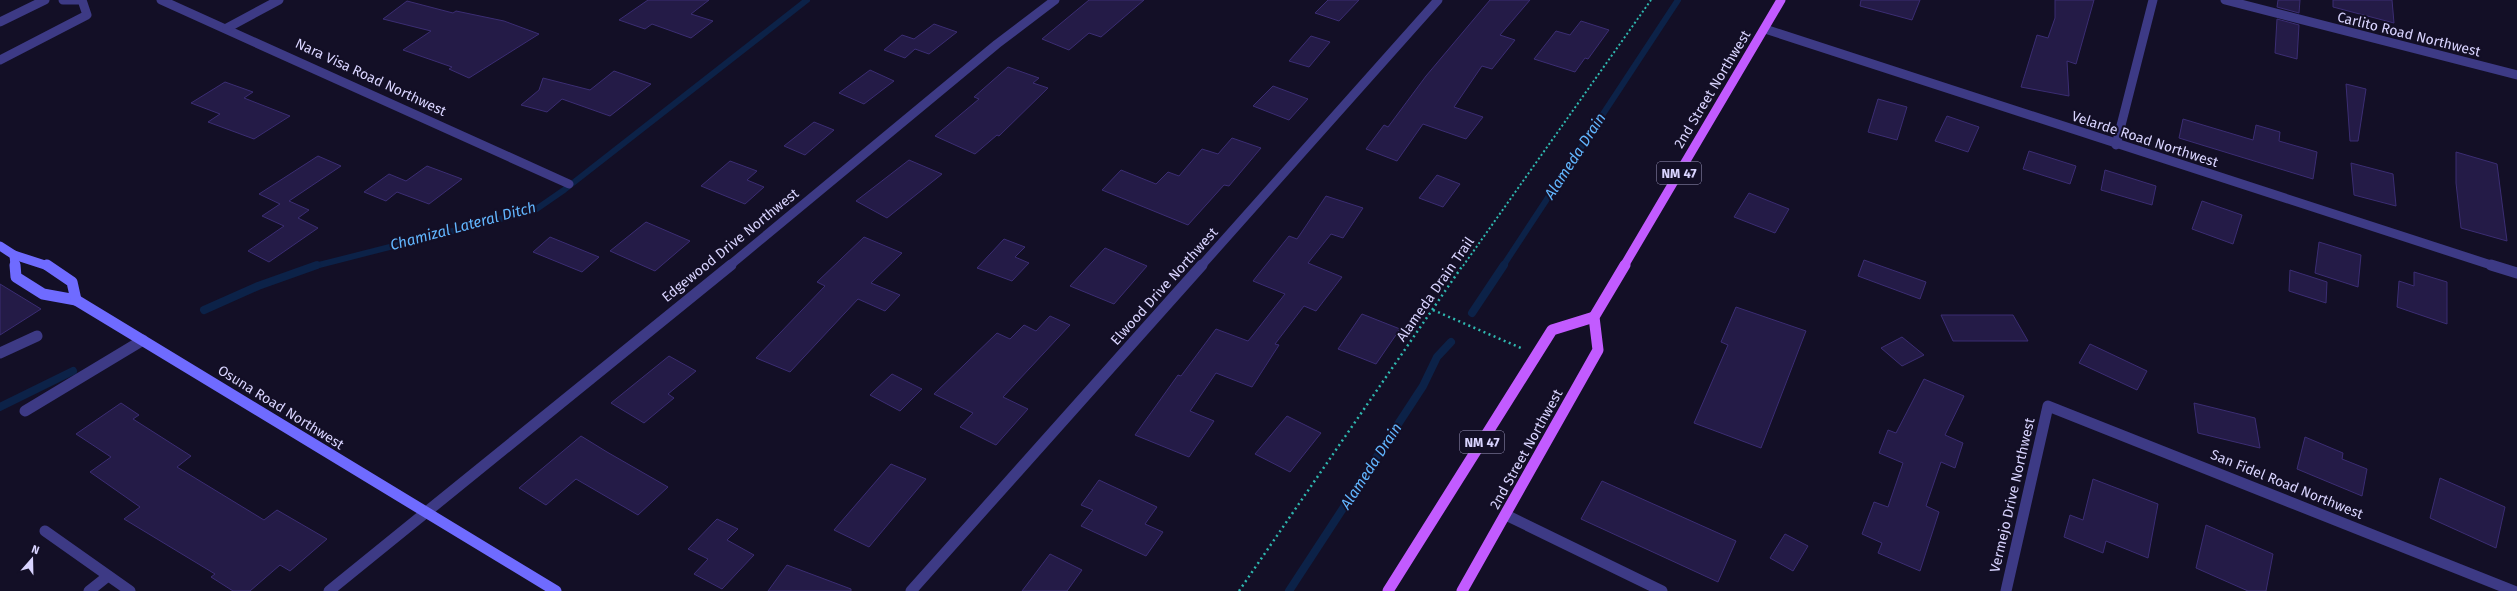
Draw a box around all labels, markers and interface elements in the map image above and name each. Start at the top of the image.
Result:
street label: Carlito Road Northwest [2335,8,2483,61]
street label: 2nd Street Northwest [1670,26,1755,151]
street label: Nara Visa Road Northwest [293,35,450,120]
street label: Velarde Road Northwest [2069,108,2221,172]
water label: Alameda Drain [1540,110,1610,203]
road number: NM 47 [1657,162,1701,184]
street label: Edgewood Drive Northwest [659,184,803,306]
water label: Chamizal Lateral Ditch [388,198,538,254]
street label: Elwood Drive Northwest [1107,223,1222,349]
street label: Alameda Drain Trail [1393,234,1478,345]
street label: Osuna Road Northwest [215,362,348,454]
street label: 2nd Street Northwest [1486,385,1567,512]
street label: Vermejo Drive Northwest [1986,415,2039,574]
water label: Alameda Drain [1336,420,1406,513]
road number: NM 47 [1460,431,1504,453]
street label: San Fidel Road Northwest [2208,446,2366,523]
north arrow [12,539,52,579]
text: N [30,543,41,557]

